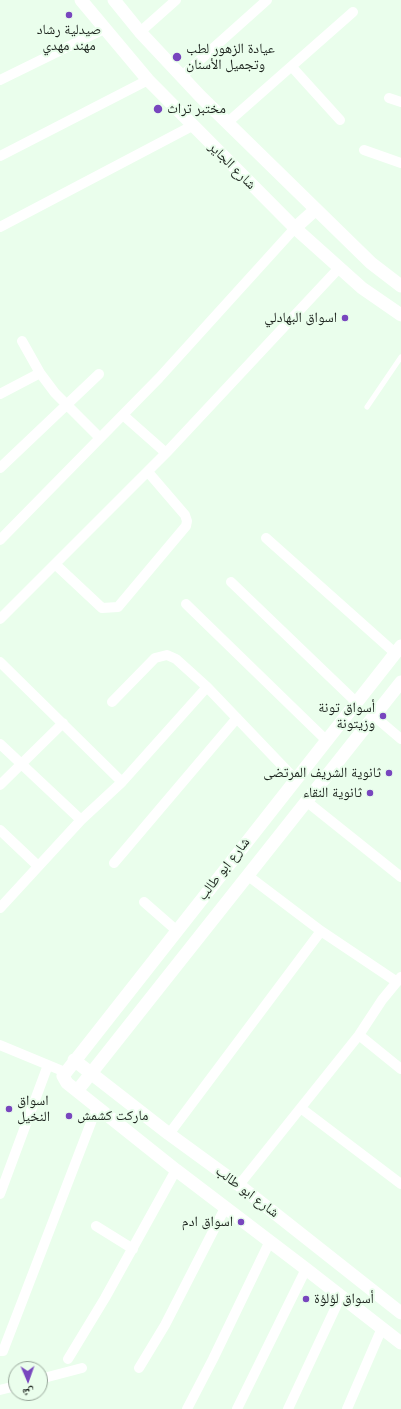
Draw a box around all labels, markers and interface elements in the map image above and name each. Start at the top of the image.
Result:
marker: صيدلية رشاد مهند مهدي [64,10,74,20]
place label: صيدلية رشاد مهند مهدي [37,22,101,54]
place label: عيادة الزهور لطب وتجميل الأسنان [186,41,275,74]
marker: عيادة الزهور لطب وتجميل الأسنان [171,51,183,63]
place label: مختبر تراث [167,101,226,117]
marker: مختبر تراث [152,103,164,115]
street label: شارع الجاير [205,139,259,193]
place label: اسواق البهادلي [264,310,337,326]
marker: اسواق البهادلي [340,313,350,323]
place label: أسواق تونة وزيتونة [318,700,375,732]
marker: أسواق تونة وزيتونة [378,711,388,721]
place label: ثانوية الشريف المرتضى [263,765,381,781]
marker: ثانوية الشريف المرتضى [384,768,394,778]
place label: ثانوية النقاء [303,785,362,801]
marker: ثانوية النقاء [365,788,375,798]
street label: شارع ابو طالب [194,834,254,904]
place label: اسواق النخيل [17,1093,50,1126]
marker: اسواق النخيل [4,1104,14,1114]
place label: ماركت كشمش [77,1108,148,1124]
marker: ماركت كشمش [64,1111,74,1121]
street label: شارع ابو طالب [212,1163,282,1221]
place label: اسواق ادم [182,1214,233,1230]
marker: اسواق ادم [236,1217,246,1227]
place label: أسواق لؤلؤة [314,1291,374,1307]
marker: أسواق لؤلؤة [301,1294,311,1304]
north arrow [8,1361,48,1401]
text: ش [22,1386,34,1399]

